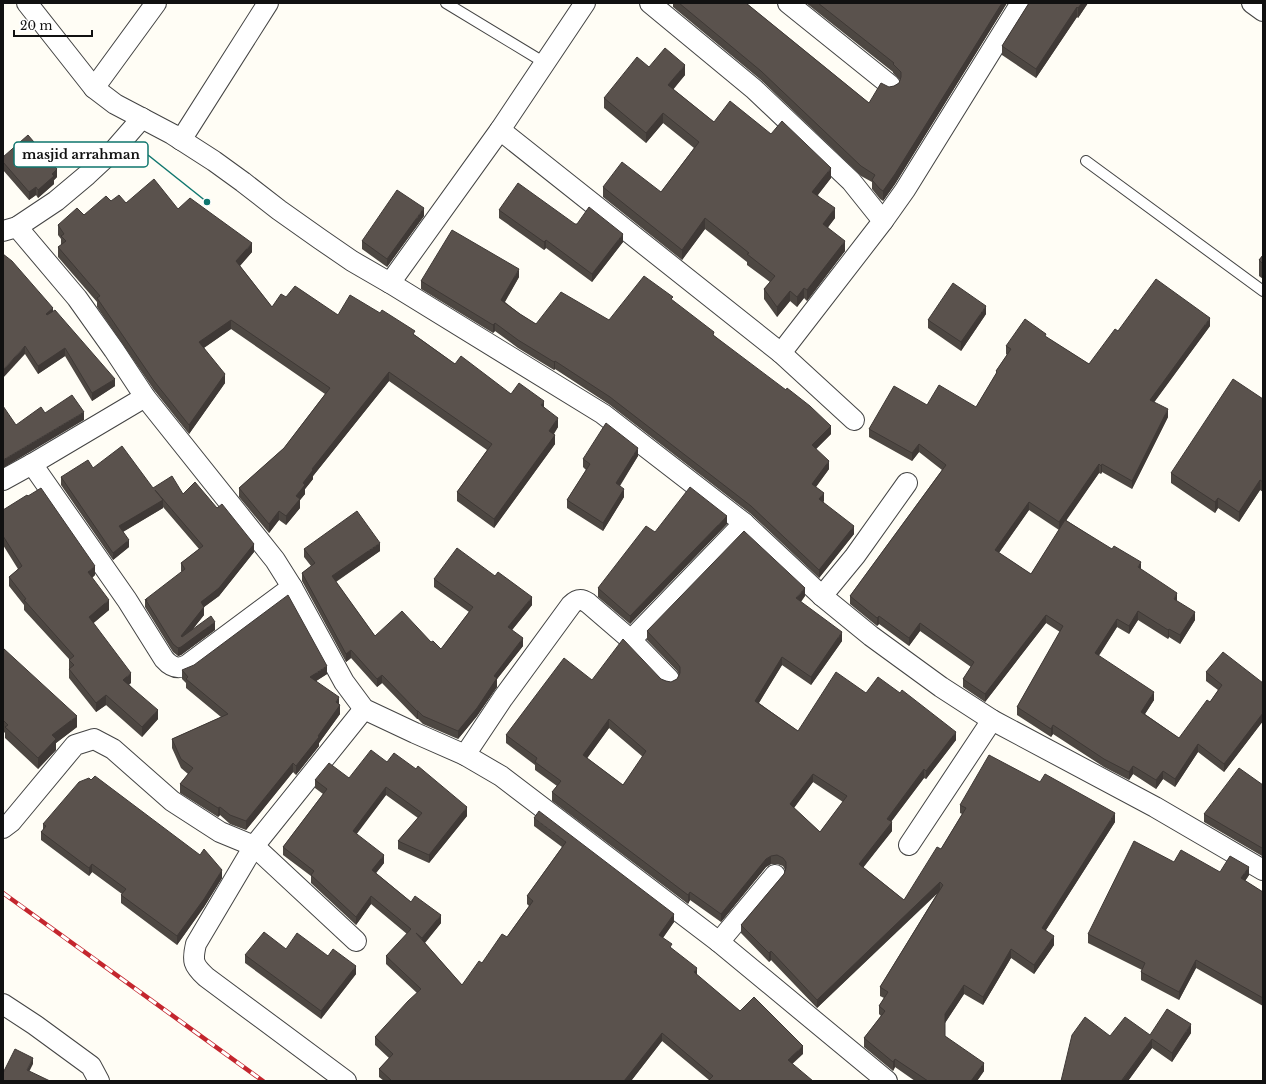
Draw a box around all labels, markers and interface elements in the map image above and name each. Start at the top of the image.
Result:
scale bar [14,12,92,38]
text: 20 m [20,18,52,33]
callout: masjid arrahman [14,142,148,167]
text: masjid arrahman [22,146,140,163]

